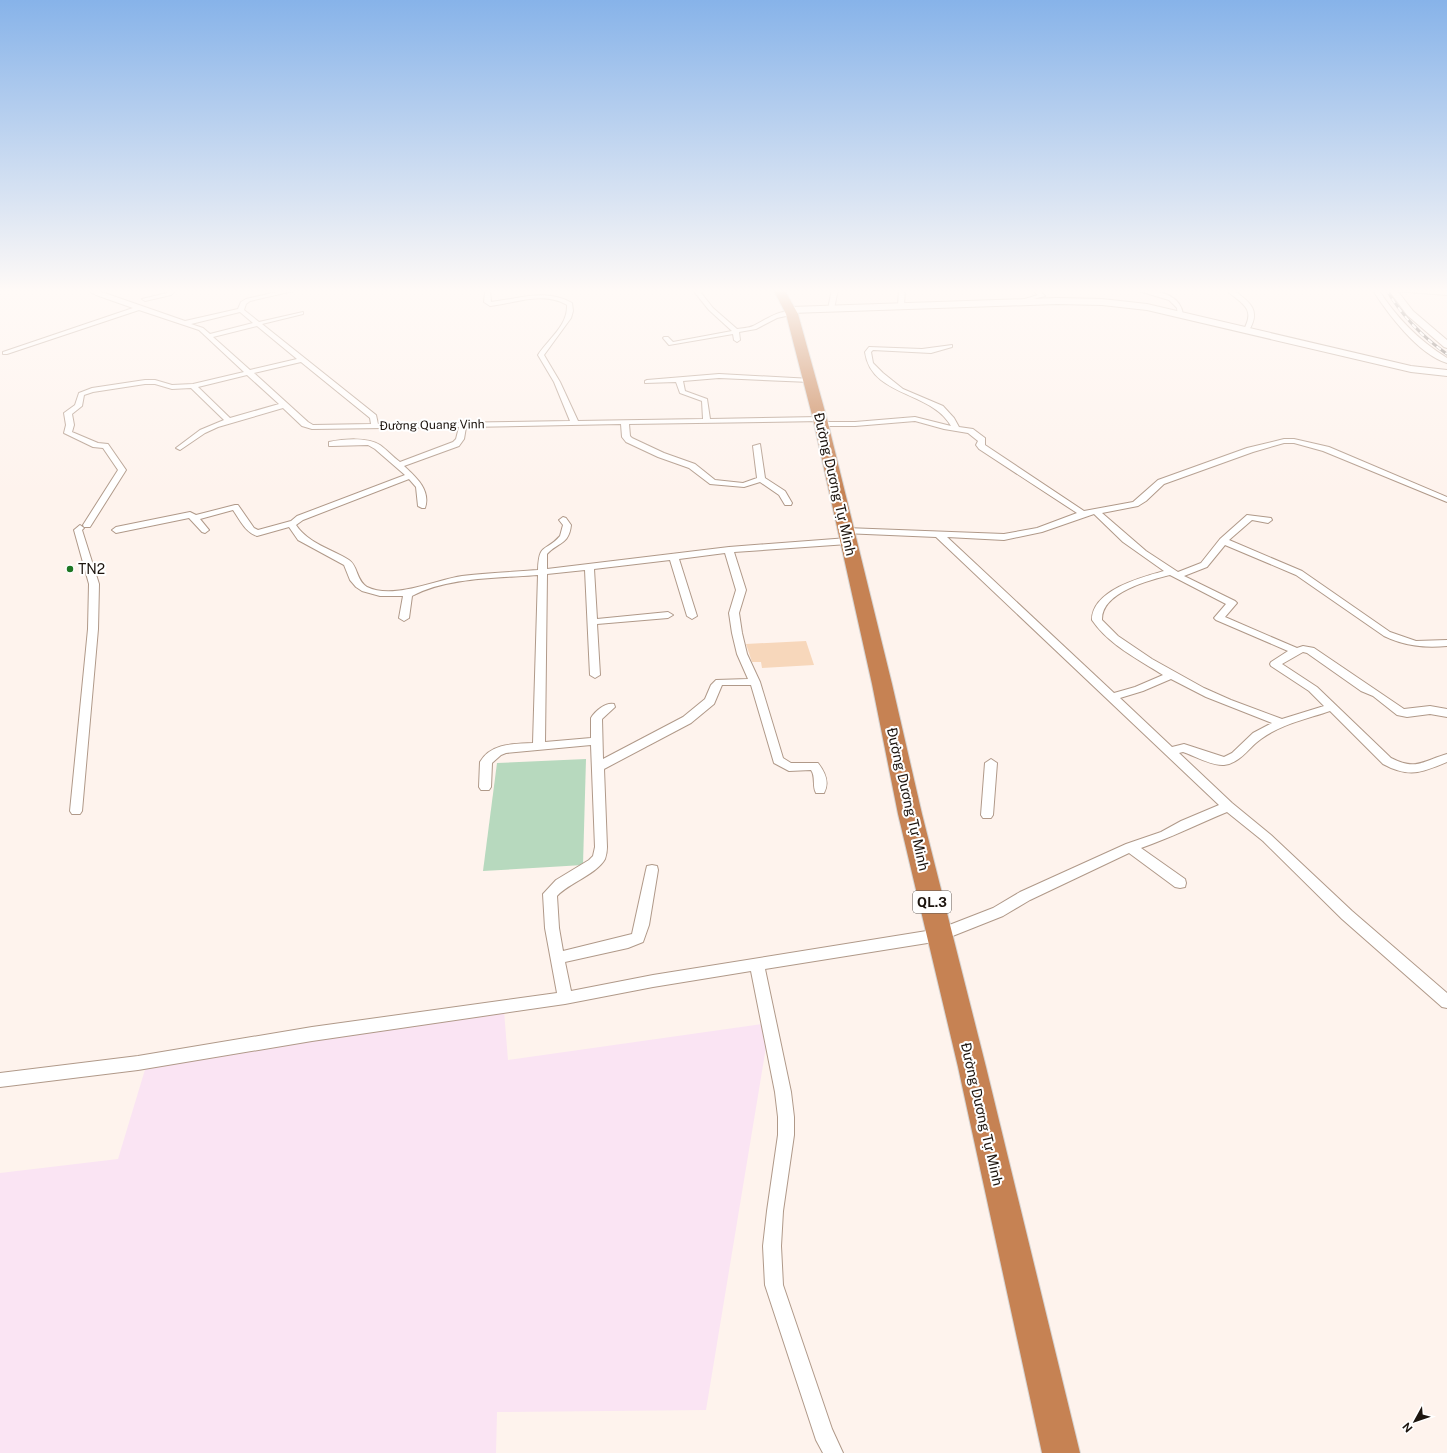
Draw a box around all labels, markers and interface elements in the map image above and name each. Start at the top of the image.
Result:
street label: Đường Dương Tự Minh [811,411,859,557]
street label: Đường Quang Vinh [379,417,485,433]
place label: TN2 [78,561,105,577]
marker: TN2 [65,564,75,574]
street label: Đường Dương Tự Minh [884,726,932,872]
road number: QL.3 [913,891,951,913]
street label: Đường Dương Tự Minh [958,1041,1006,1187]
north arrow [1395,1401,1435,1441]
text: N [1400,1420,1415,1435]

